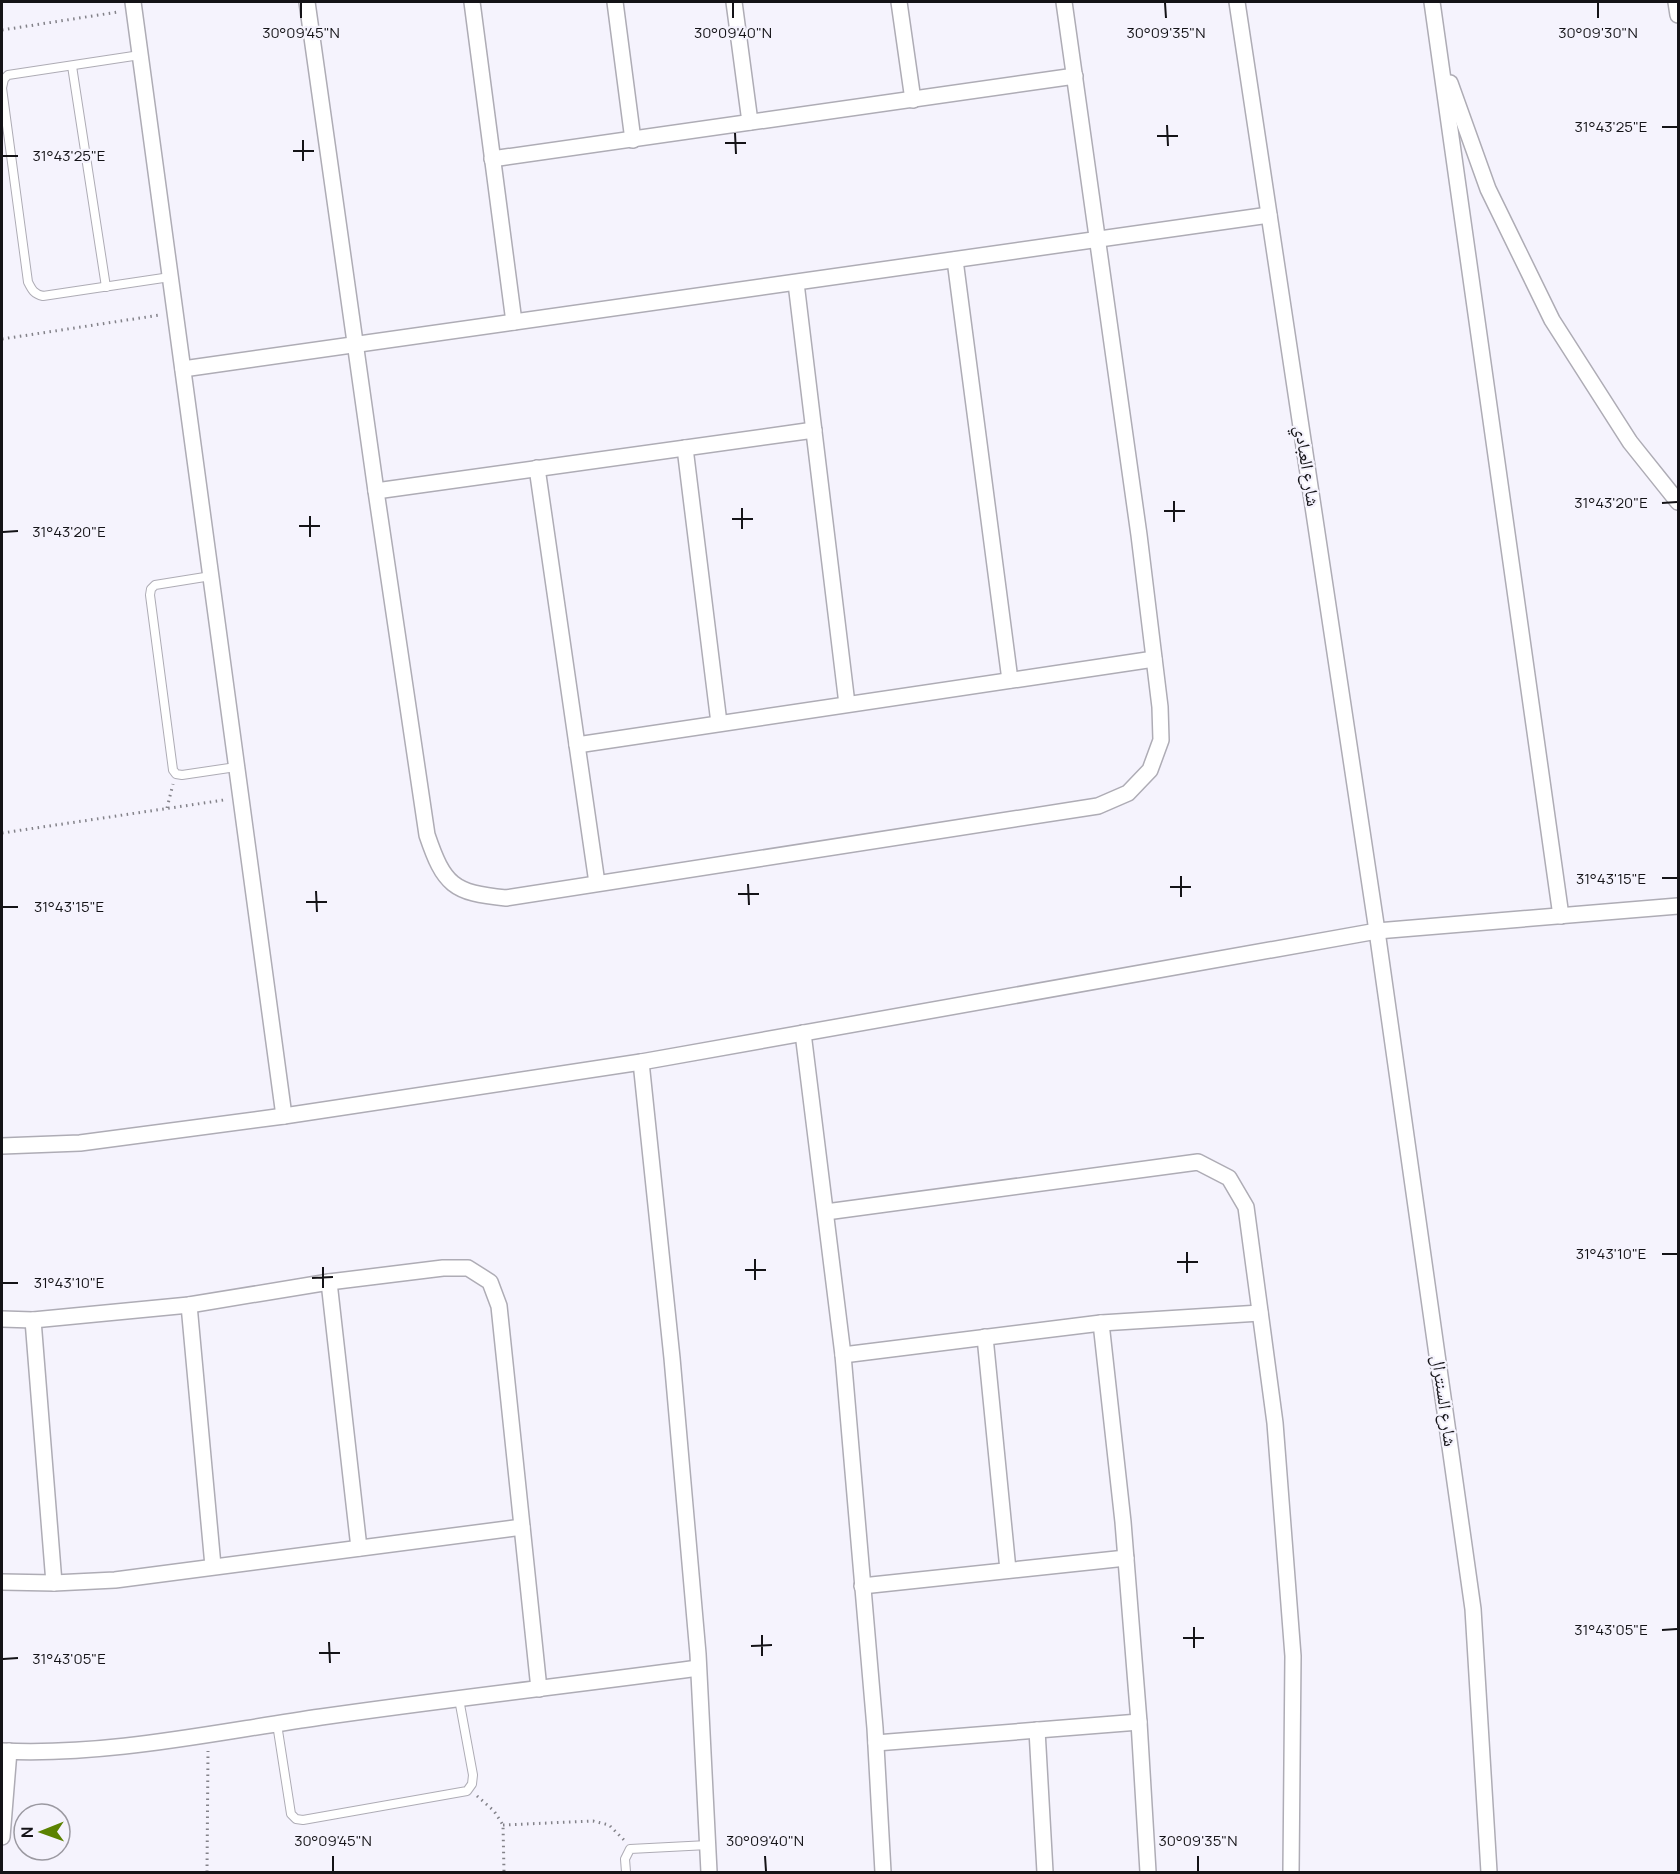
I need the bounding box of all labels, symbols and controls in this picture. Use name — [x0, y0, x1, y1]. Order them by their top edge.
text: 30°09'45"N — [262, 22, 340, 43]
text: 30°09'40"N — [694, 22, 772, 43]
text: 30°09'35"N — [1127, 22, 1205, 43]
text: 30°09'30"N — [1558, 22, 1638, 43]
text: 31°43'25"E — [1575, 116, 1647, 137]
text: 31°43'25"E — [33, 145, 105, 166]
street label: شارع العبادي — [1286, 424, 1326, 509]
text: 31°43'20"E — [1574, 492, 1648, 513]
text: 31°43'20"E — [32, 521, 106, 542]
text: 31°43'15"E — [1576, 868, 1646, 889]
text: 31°43'15"E — [34, 896, 104, 917]
text: 31°43'10"E — [1576, 1243, 1646, 1264]
text: 31°43'10"E — [34, 1272, 104, 1293]
street label: شارع السنترال — [1427, 1354, 1463, 1448]
text: 31°43'05"E — [1574, 1619, 1648, 1640]
text: 31°43'05"E — [32, 1648, 106, 1669]
north arrow — [12, 1802, 72, 1862]
text: N — [16, 1826, 38, 1838]
text: 30°09'45"N — [294, 1830, 372, 1851]
text: 30°09'40"N — [726, 1830, 804, 1851]
text: 30°09'35"N — [1159, 1830, 1237, 1851]

